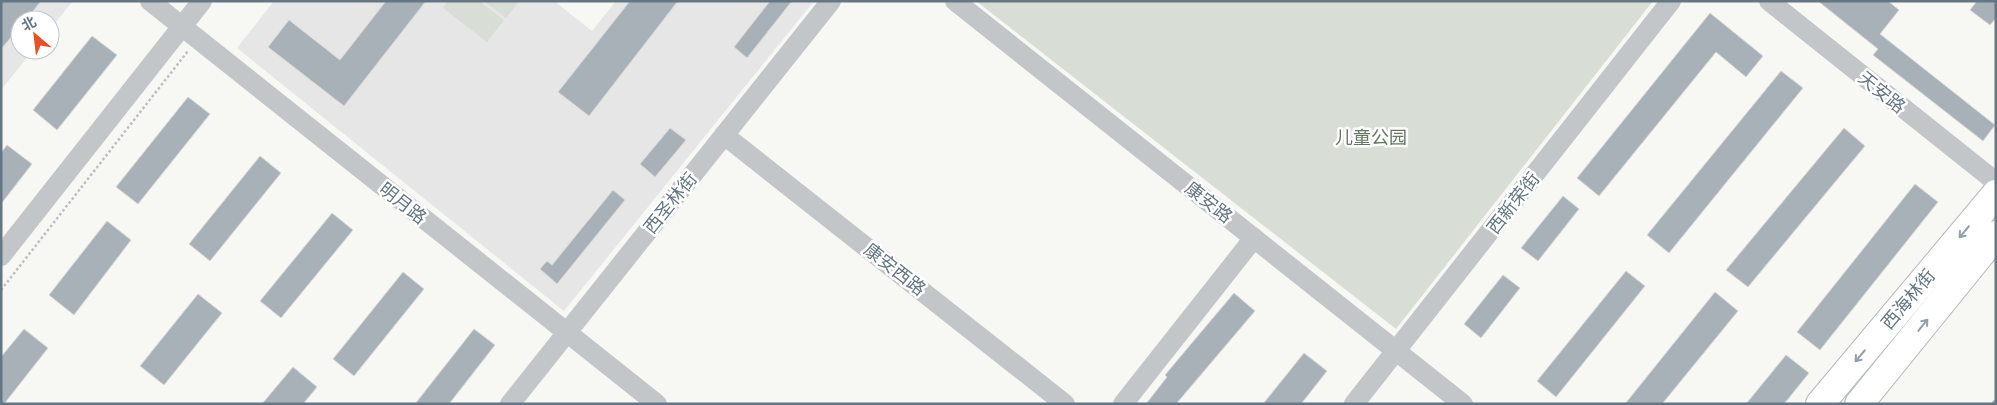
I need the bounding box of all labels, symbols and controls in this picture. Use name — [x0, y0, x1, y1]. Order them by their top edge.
north arrow — [10, 10, 60, 60]
text: 北 — [18, 12, 39, 35]
street label: 天安路 — [1854, 66, 1910, 118]
park label: 儿童公园 — [1335, 126, 1407, 149]
street label: 西圣林街 — [638, 168, 702, 238]
street label: 西新荣街 — [1482, 168, 1544, 238]
street label: 康安路 — [1181, 176, 1237, 228]
street label: 明月路 — [375, 177, 431, 229]
one-way arrow — [1959, 225, 1970, 238]
street label: 康安西路 — [860, 238, 930, 300]
street label: 西海林街 — [1876, 264, 1940, 334]
one-way arrow — [1918, 319, 1929, 332]
one-way arrow — [1854, 350, 1866, 363]

